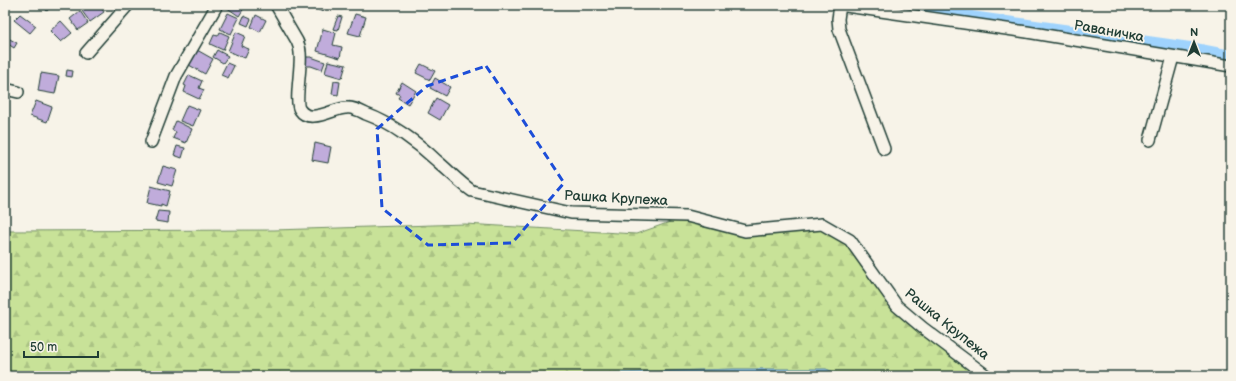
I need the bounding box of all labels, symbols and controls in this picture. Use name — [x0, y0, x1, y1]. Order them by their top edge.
street label: Раваничка — [1072, 16, 1146, 46]
north arrow — [1174, 22, 1214, 62]
text: N — [1190, 26, 1198, 39]
street label: Рашка Крупежа — [564, 187, 669, 209]
street label: Рашка Крупежа — [901, 285, 993, 364]
scale bar — [24, 333, 98, 359]
text: 50 m — [30, 340, 57, 355]

